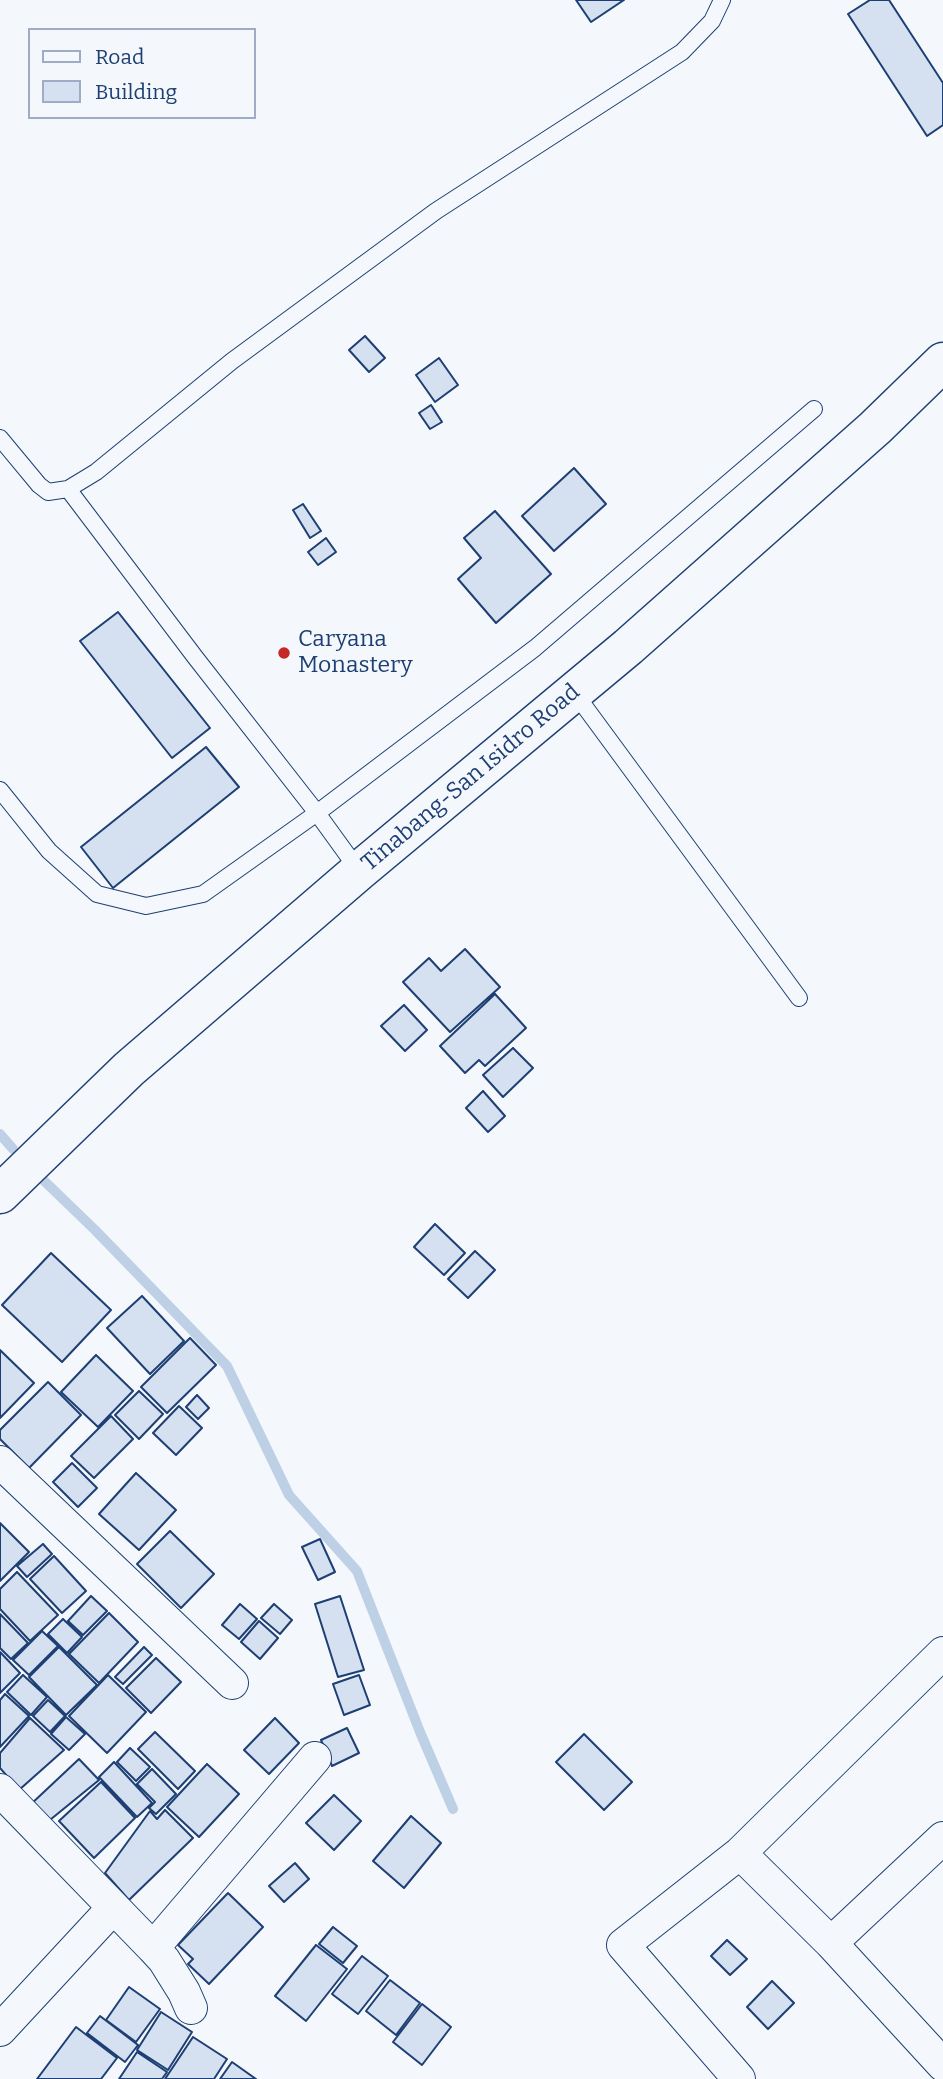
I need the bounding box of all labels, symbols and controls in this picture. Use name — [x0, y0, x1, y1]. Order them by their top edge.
legend — [28, 28, 256, 119]
text: Road — [95, 44, 144, 70]
text: Building — [95, 79, 177, 105]
place label: Caryana Monastery — [298, 626, 413, 680]
marker: Caryana Monastery — [276, 645, 292, 661]
street label: Tinabang-San Isidro Road — [356, 679, 586, 877]

